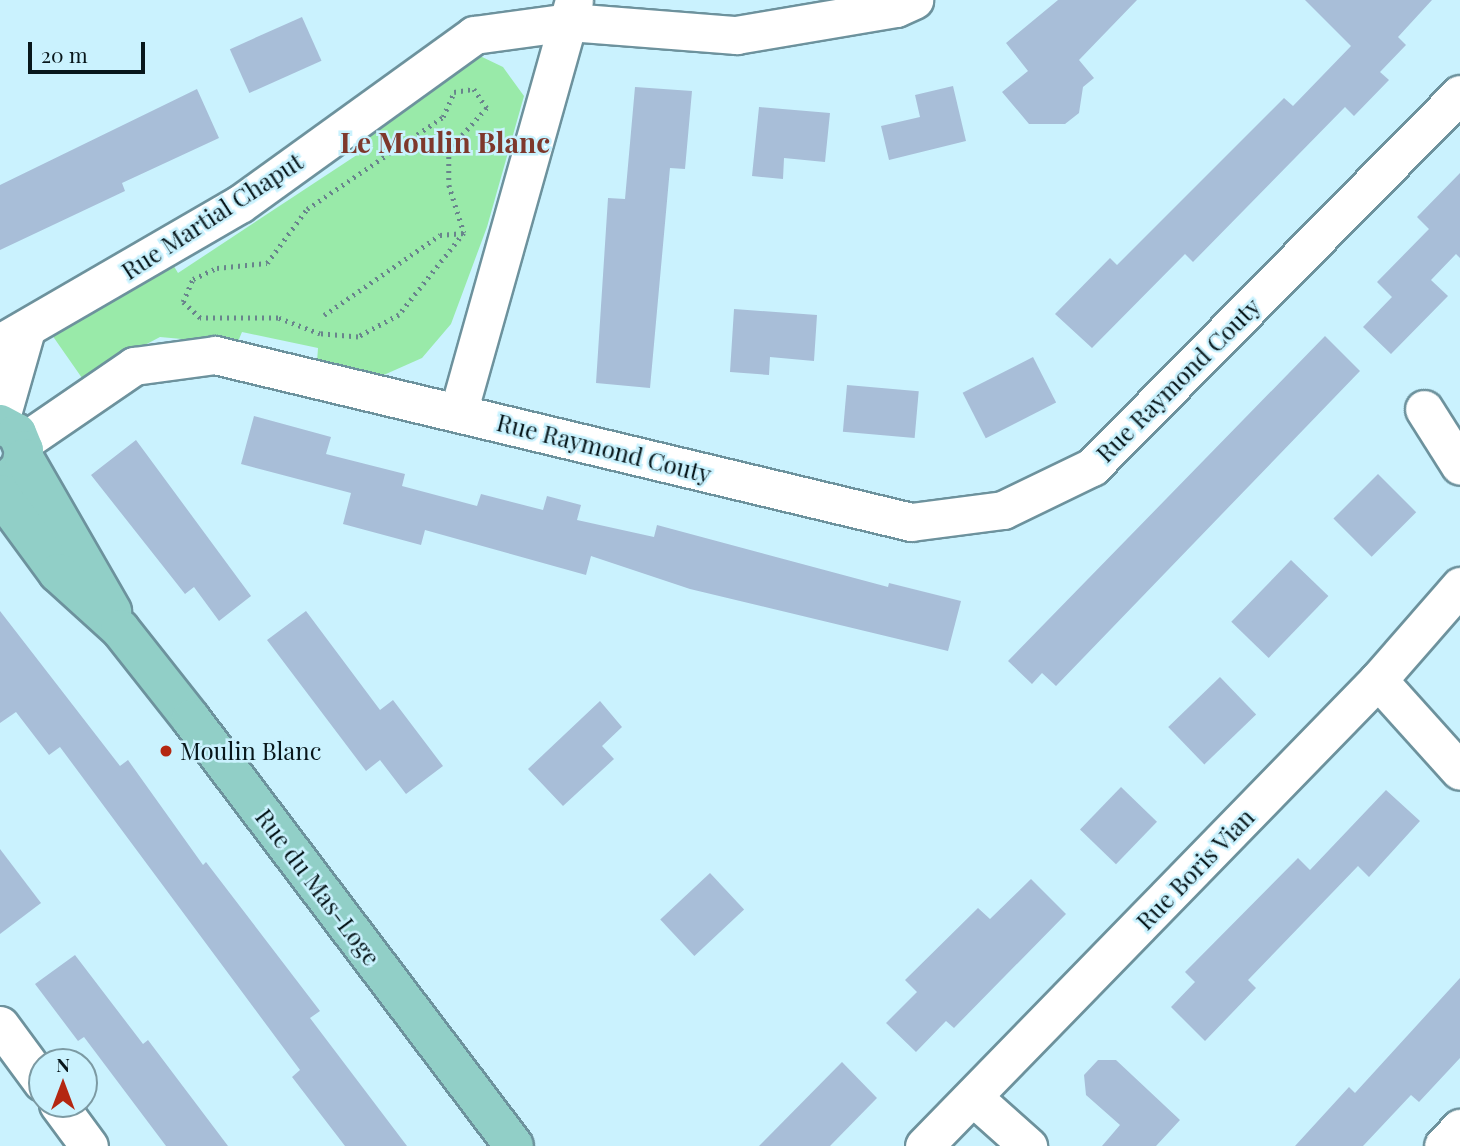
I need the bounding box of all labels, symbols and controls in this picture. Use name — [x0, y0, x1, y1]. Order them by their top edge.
scale bar — [32, 28, 149, 72]
text: 20 m — [41, 40, 88, 68]
district label: Le Moulin Blanc — [340, 125, 550, 159]
street label: Rue Martial Chaput — [116, 147, 308, 285]
street label: Rue Raymond Couty — [1090, 292, 1266, 468]
street label: Rue Raymond Couty — [494, 407, 714, 489]
place label: Moulin Blanc — [180, 737, 321, 765]
marker: Moulin Blanc — [158, 743, 174, 759]
street label: Rue Boris Vian — [1130, 802, 1260, 936]
street label: Rue du Mas-Loge — [250, 803, 386, 971]
north arrow — [28, 1048, 98, 1118]
text: N — [56, 1051, 70, 1077]

